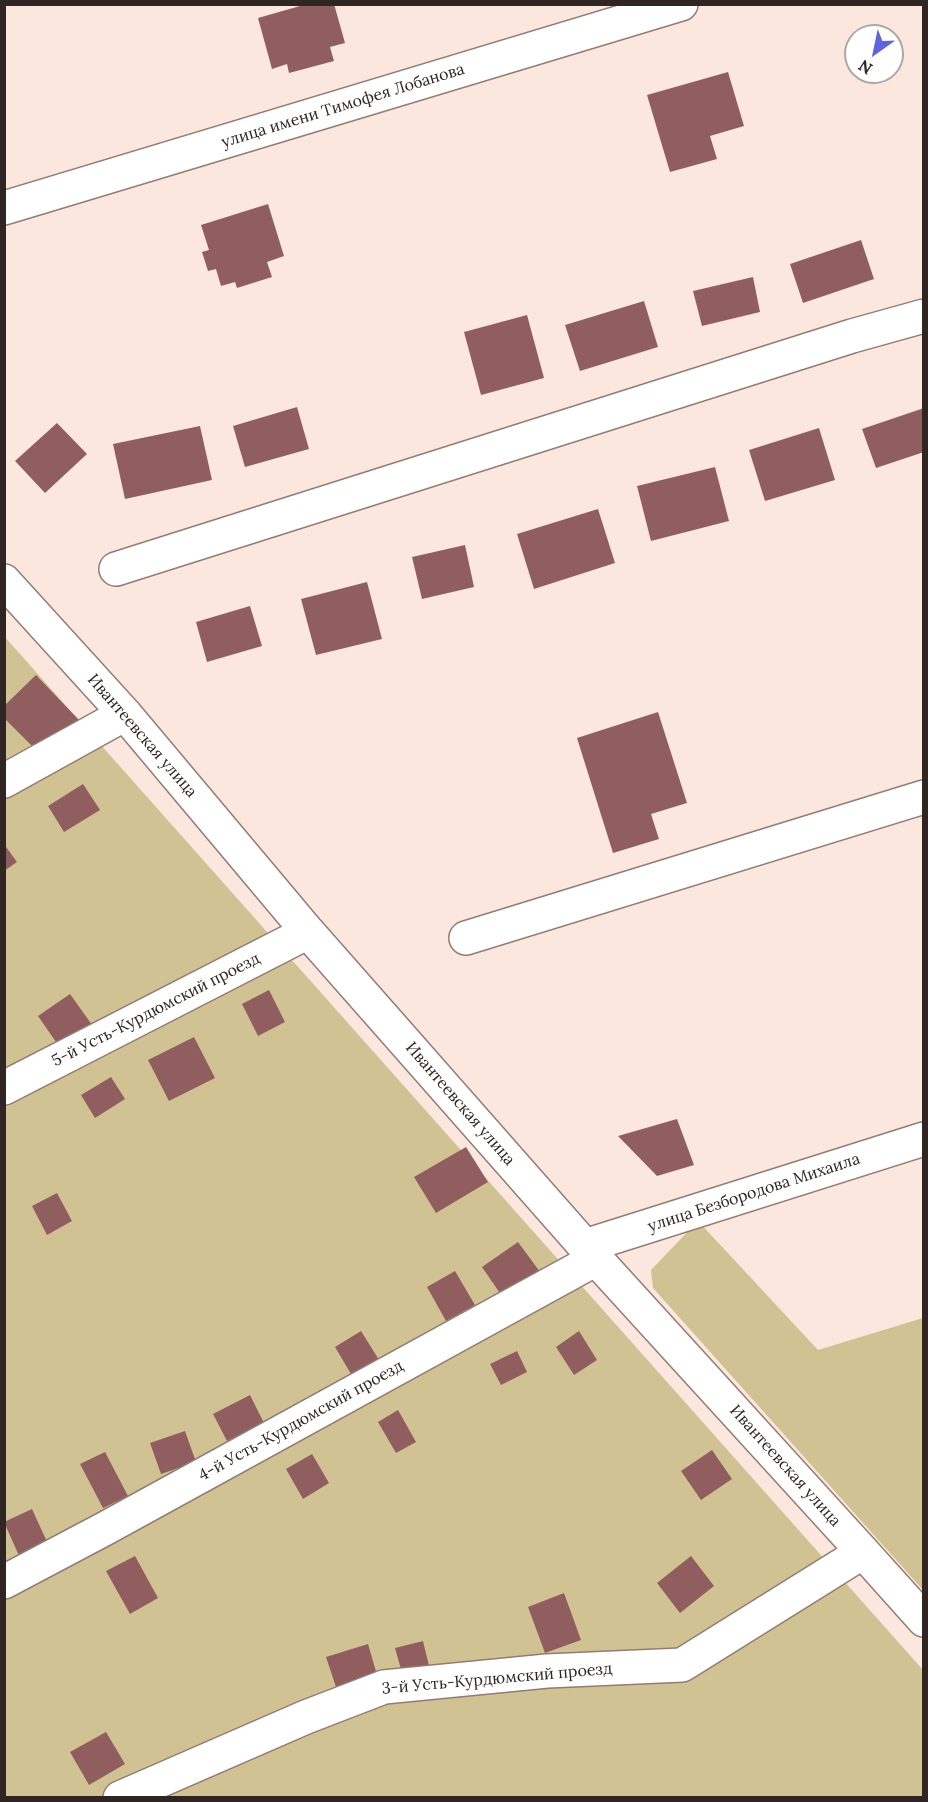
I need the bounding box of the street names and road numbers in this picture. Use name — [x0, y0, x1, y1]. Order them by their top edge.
street label: улица имени Тимофея Лобанова — [219, 60, 467, 152]
street label: Ивантеевская улица — [83, 671, 201, 801]
street label: 5-й Усть-Курдюмский проезд — [49, 949, 263, 1071]
street label: Ивантеевская улица — [401, 1039, 519, 1169]
street label: улица Безбородова Михаила — [645, 1150, 863, 1236]
street label: 4-й Усть-Курдюмский проезд — [195, 1357, 407, 1485]
street label: Ивантеевская улица — [725, 1401, 845, 1531]
street label: 3-й Усть-Курдюмский проезд — [381, 1659, 613, 1699]

